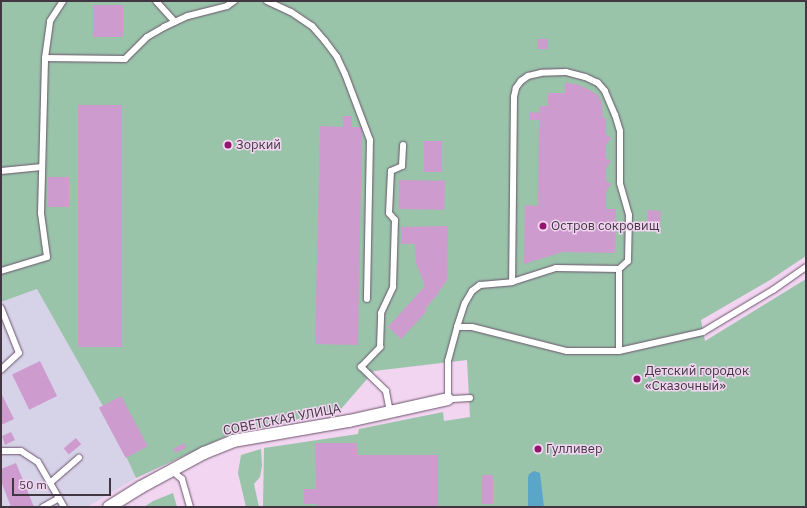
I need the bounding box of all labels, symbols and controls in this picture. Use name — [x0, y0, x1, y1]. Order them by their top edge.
place label: Зоркий — [236, 137, 281, 153]
marker: Зоркий — [223, 140, 233, 150]
place label: Остров сокровищ — [551, 218, 659, 234]
marker: Остров сокровищ — [538, 221, 548, 231]
place label: Детский городок «Сказочный» — [645, 364, 749, 395]
marker: Детский городок «Сказочный» — [632, 374, 642, 384]
street label: СОВЕТСКАЯ УЛИЦА — [222, 401, 342, 439]
place label: Гулливер — [546, 441, 603, 457]
marker: Гулливер — [533, 444, 543, 454]
scale bar — [14, 470, 113, 496]
text: 50 m — [19, 477, 47, 492]

